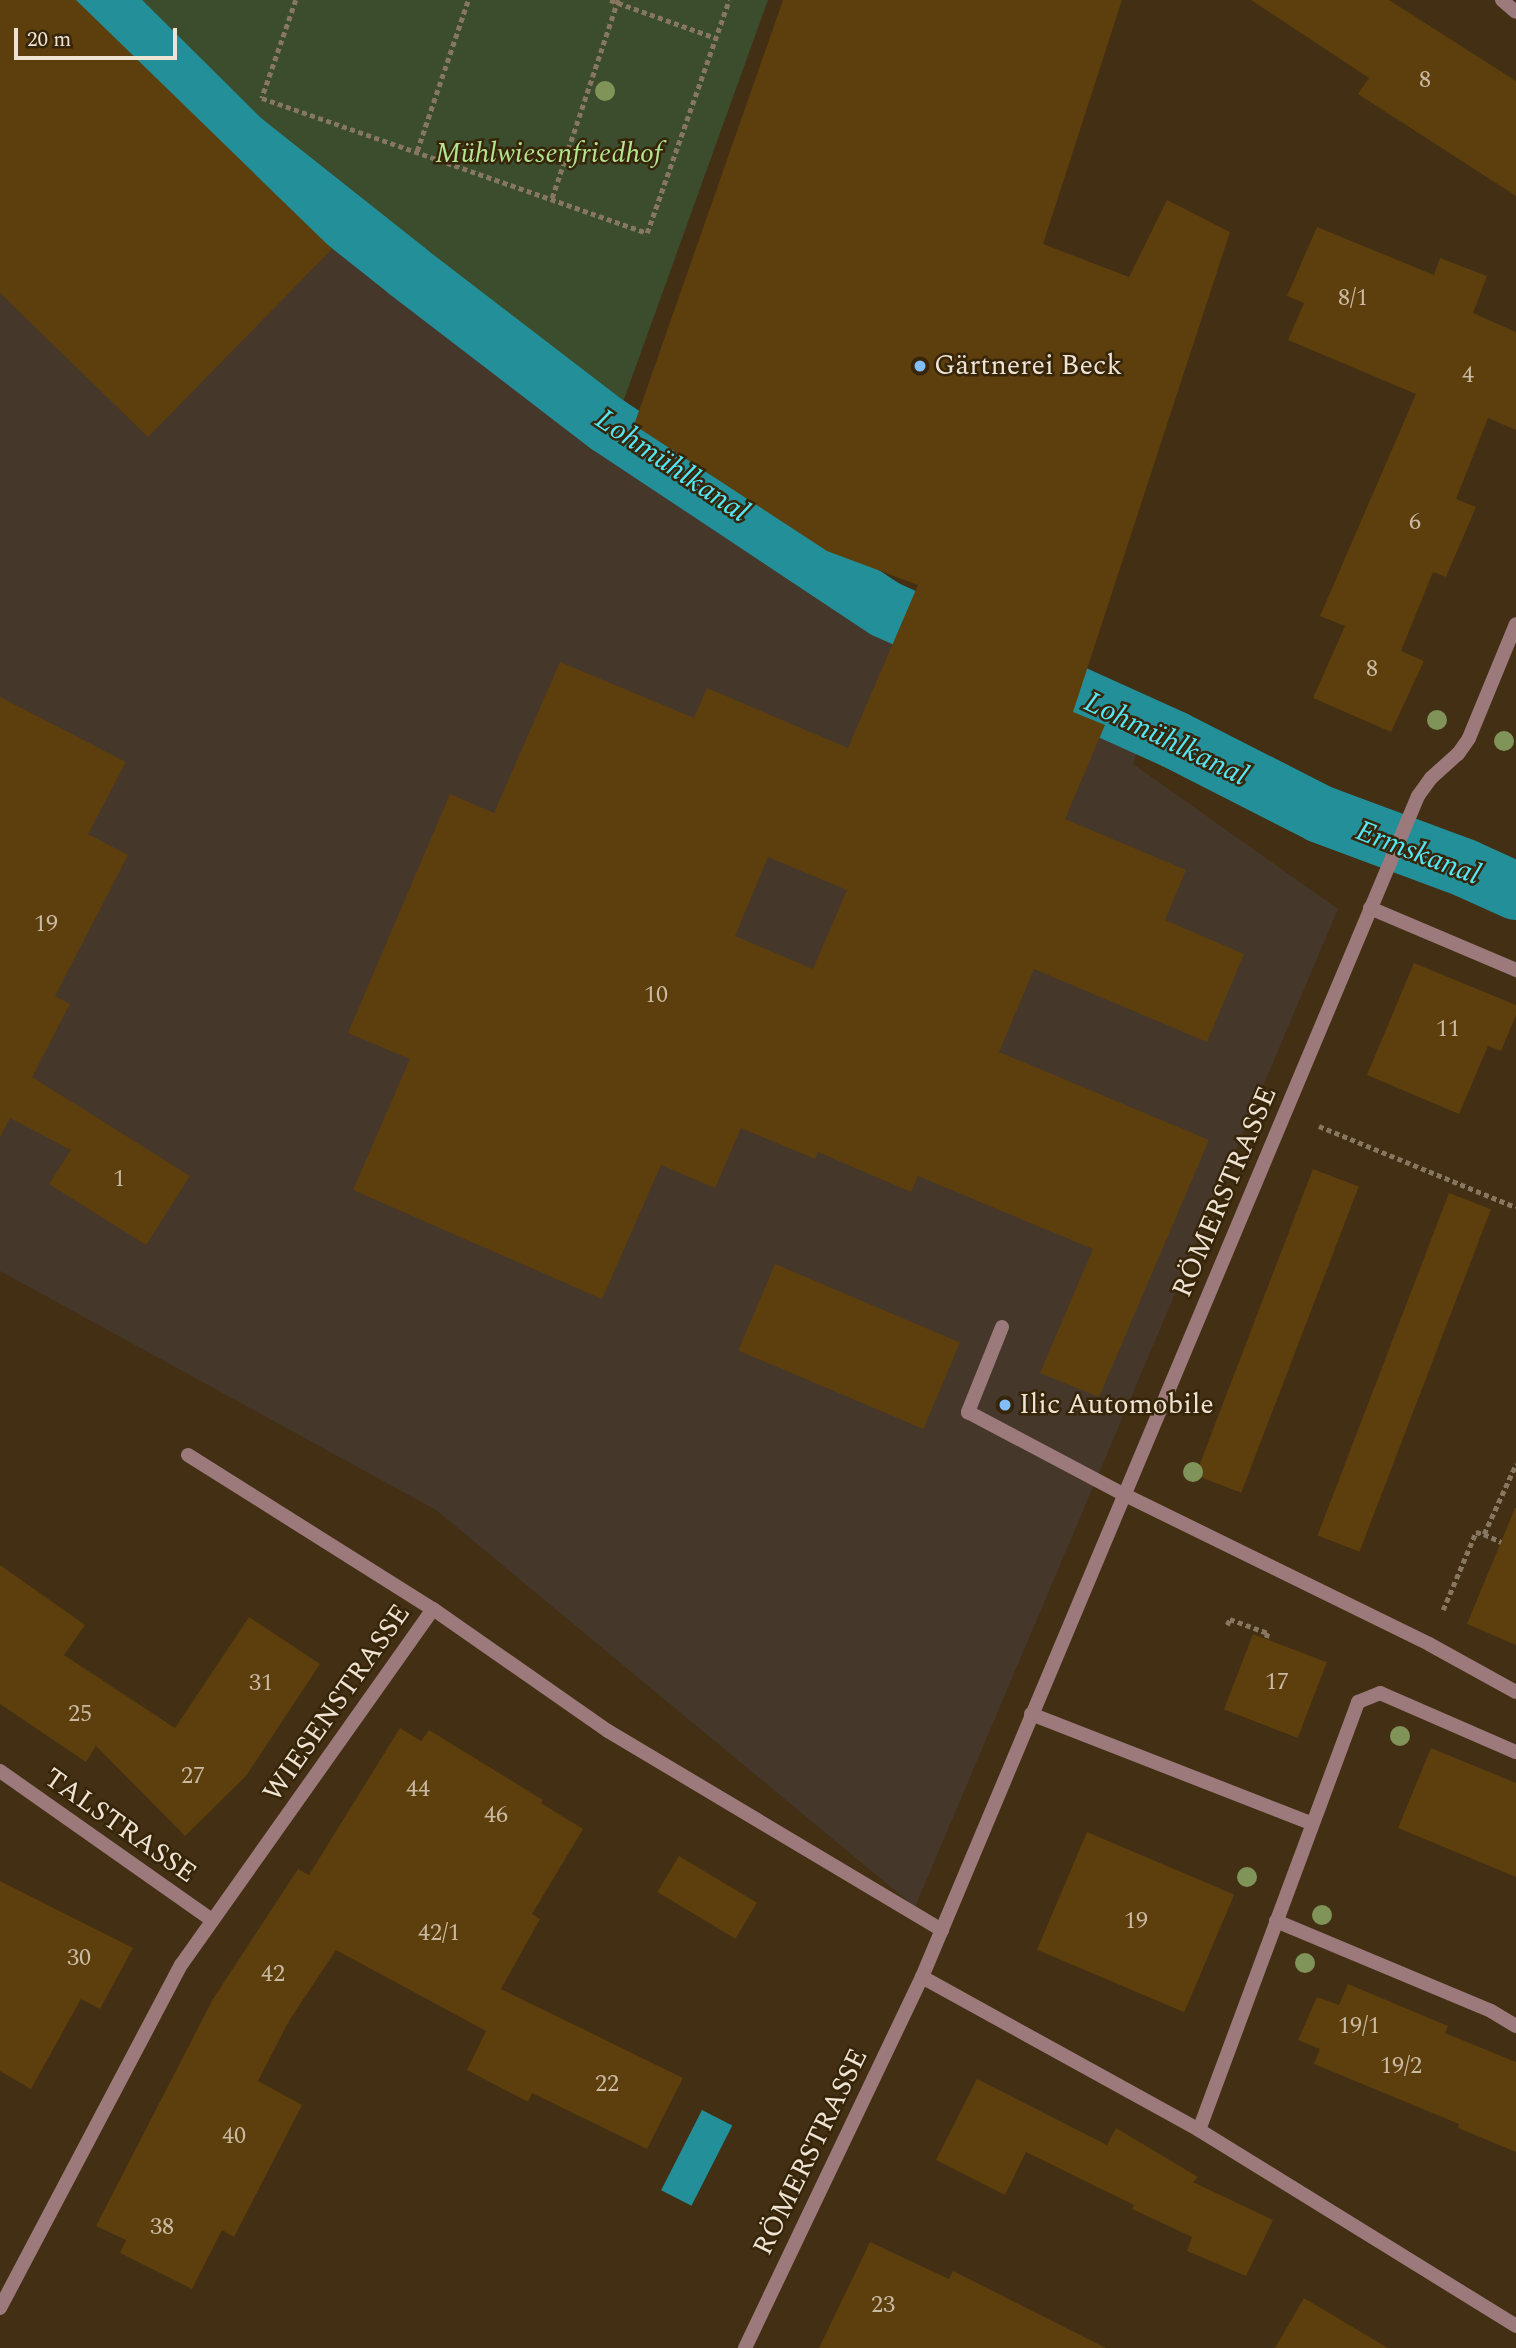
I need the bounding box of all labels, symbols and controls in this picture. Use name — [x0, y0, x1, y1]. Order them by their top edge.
scale bar — [18, 14, 180, 58]
text: 20 m — [27, 24, 71, 56]
house number: 8 — [1419, 67, 1431, 95]
park label: Mühlwiesenfriedhof — [435, 137, 663, 171]
house number: 8/1 — [1338, 285, 1368, 313]
place label: Gärtnerei Beck — [934, 349, 1122, 383]
marker: Gärtnerei Beck — [912, 358, 928, 374]
house number: 4 — [1462, 362, 1474, 390]
water label: Lohmühlkanal — [588, 401, 756, 531]
house number: 6 — [1409, 509, 1421, 537]
house number: 8 — [1366, 656, 1378, 684]
water label: Lohmühlkanal — [1078, 684, 1254, 794]
water label: Ermskanal — [1351, 813, 1485, 893]
house number: 19 — [34, 911, 58, 939]
house number: 10 — [644, 982, 668, 1010]
house number: 11 — [1436, 1016, 1460, 1044]
street label: RÖMERSTRASSE — [1165, 1082, 1285, 1302]
house number: 1 — [113, 1166, 125, 1194]
place label: Ilic Automobile — [1019, 1388, 1214, 1422]
marker: Ilic Automobile — [997, 1397, 1013, 1413]
street label: WIESENSTRASSE — [256, 1598, 418, 1808]
house number: 17 — [1265, 1669, 1289, 1697]
house number: 31 — [249, 1670, 273, 1698]
house number: 25 — [68, 1701, 92, 1729]
street label: TALSTRASSE — [37, 1761, 203, 1891]
house number: 27 — [181, 1763, 205, 1791]
house number: 44 — [406, 1776, 430, 1804]
house number: 46 — [484, 1802, 508, 1830]
house number: 19 — [1124, 1908, 1148, 1936]
house number: 42/1 — [418, 1920, 460, 1948]
house number: 30 — [67, 1945, 91, 1973]
house number: 42 — [261, 1961, 285, 1989]
house number: 19/1 — [1338, 2013, 1380, 2041]
street label: RÖMERSTRASSE — [746, 2043, 876, 2261]
house number: 19/2 — [1380, 2053, 1422, 2081]
house number: 22 — [595, 2071, 619, 2099]
house number: 40 — [222, 2123, 246, 2151]
house number: 38 — [150, 2214, 174, 2242]
house number: 23 — [871, 2292, 895, 2320]

